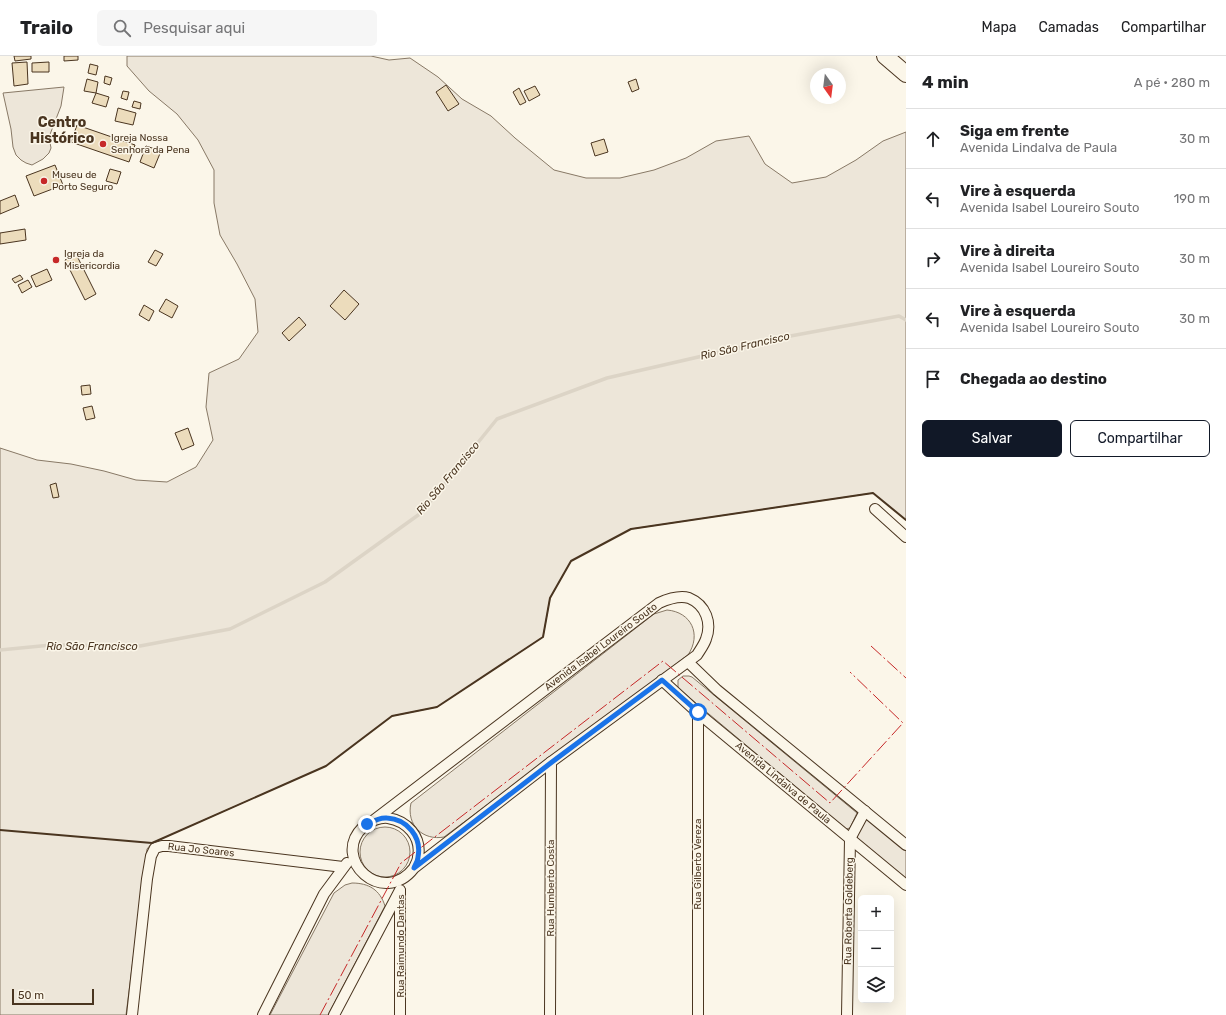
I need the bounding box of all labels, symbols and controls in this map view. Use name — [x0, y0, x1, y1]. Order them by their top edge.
search box — [97, 10, 377, 46]
text: Trailo — [20, 16, 73, 39]
icon: search — [111, 17, 133, 39]
text: Pesquisar aqui — [143, 19, 245, 37]
text: Mapa — [982, 19, 1017, 36]
text: Camadas — [1039, 19, 1099, 36]
text: Compartilhar — [1121, 19, 1206, 36]
north arrow — [810, 68, 846, 104]
text: 4 min — [922, 72, 969, 92]
text: A pé · 280 m — [1134, 75, 1210, 90]
district label: Centro Histórico — [30, 114, 94, 147]
text: Siga em frente — [960, 122, 1069, 140]
icon: ahead — [922, 128, 944, 150]
text: 30 m — [1179, 131, 1210, 146]
place label: Igreja Nossa Senhora da Pena — [111, 132, 190, 156]
marker: Igreja Nossa Senhora da Pena — [98, 139, 108, 149]
text: Avenida Lindalva de Paula — [960, 140, 1117, 155]
place label: Museu de Porto Seguro — [52, 169, 114, 193]
marker: Museu de Porto Seguro — [39, 176, 49, 186]
text: Vire à esquerda — [960, 182, 1076, 200]
icon: left — [922, 188, 944, 210]
text: 190 m — [1174, 191, 1210, 206]
text: Avenida Isabel Loureiro Souto — [960, 200, 1139, 215]
text: Vire à direita — [960, 242, 1055, 260]
place label: Igreja da Misericordia — [64, 248, 120, 272]
icon: right — [922, 248, 944, 270]
text: 30 m — [1179, 251, 1210, 266]
marker: Igreja da Misericordia — [51, 255, 61, 265]
text: Avenida Isabel Loureiro Souto — [960, 260, 1139, 275]
text: Vire à esquerda — [960, 302, 1076, 320]
icon: left — [922, 308, 944, 330]
text: 30 m — [1179, 311, 1210, 326]
text: Avenida Isabel Loureiro Souto — [960, 320, 1139, 335]
water label: Rio São Francisco — [699, 329, 791, 363]
icon: arrive — [922, 368, 944, 390]
text: Chegada ao destino — [960, 370, 1107, 388]
button: Salvar — [922, 420, 1062, 457]
button: Compartilhar — [1070, 420, 1210, 457]
water label: Rio São Francisco — [414, 439, 482, 517]
street label: Avenida Isabel Loureiro Souto — [542, 601, 660, 693]
water label: Rio São Francisco — [46, 640, 138, 653]
route start — [689, 703, 707, 721]
street label: Avenida Lindalva de Paula — [733, 740, 833, 826]
route end — [358, 815, 376, 833]
street label: Rua Gilberto Vereza — [692, 819, 704, 909]
street label: Rua Humberto Costa — [545, 840, 557, 936]
street label: Rua Jo Soares — [167, 841, 235, 859]
street label: Rua Roberta Goldeberg — [842, 857, 856, 965]
street label: Rua Raimundo Dantas — [395, 894, 407, 998]
map controls — [858, 895, 894, 1003]
button: + — [858, 895, 894, 931]
button: − — [858, 931, 894, 967]
button: layers — [858, 967, 894, 1003]
scale bar — [12, 987, 94, 1006]
text: 50 m — [18, 989, 44, 1002]

